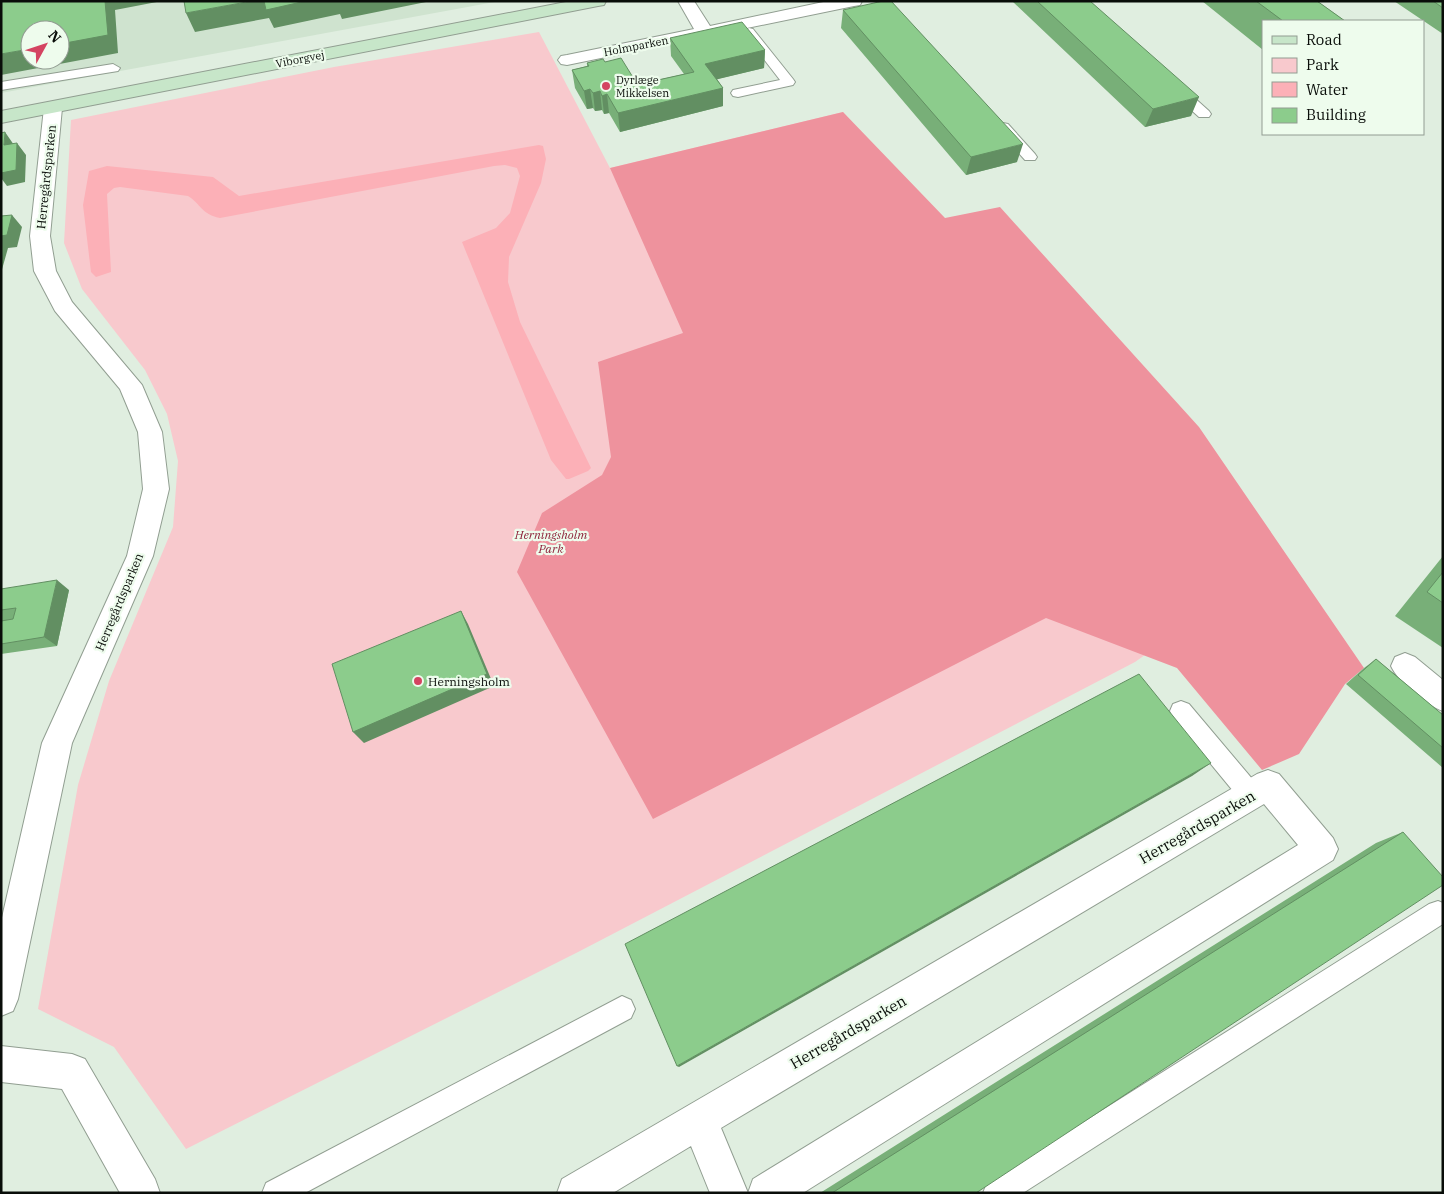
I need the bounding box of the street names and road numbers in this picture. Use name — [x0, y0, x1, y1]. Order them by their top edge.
street label: Holmparken — [602, 33, 670, 59]
street label: Viborgvej — [274, 47, 326, 71]
street label: Herregårdsparken — [33, 124, 59, 230]
street label: Herregårdsparken — [92, 551, 146, 653]
street label: Herregårdsparken — [1136, 786, 1259, 868]
street label: Herregårdsparken — [787, 991, 910, 1073]

